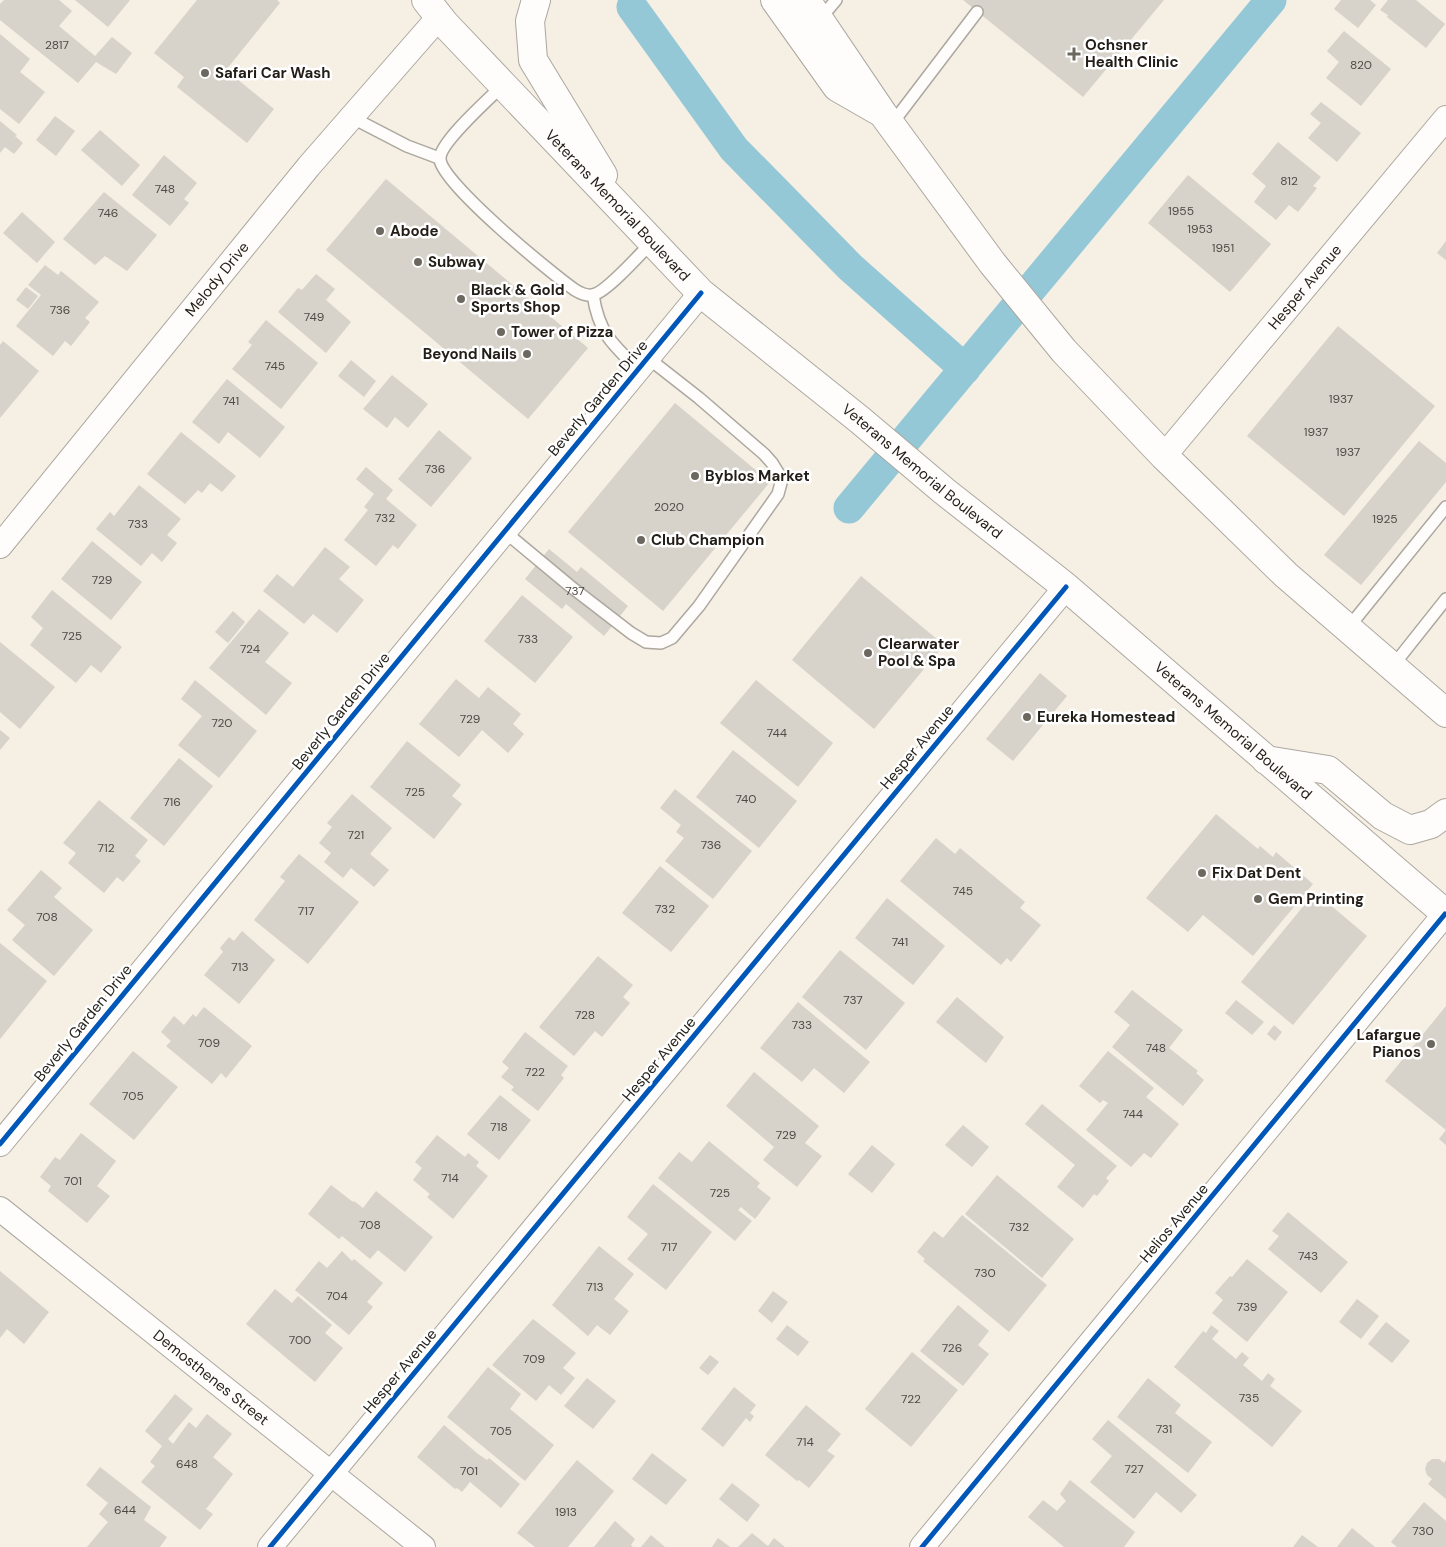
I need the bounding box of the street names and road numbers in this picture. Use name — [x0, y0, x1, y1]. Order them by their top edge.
street label: Veterans Memorial Boulevard — [541, 125, 695, 285]
street label: Melody Drive — [181, 238, 253, 321]
street label: Hesper Avenue — [1264, 240, 1346, 334]
street label: Beverly Garden Drive — [544, 336, 652, 460]
street label: Veterans Memorial Boulevard — [838, 399, 1006, 543]
street label: Beverly Garden Drive — [287, 648, 395, 774]
street label: Veterans Memorial Boulevard — [1150, 657, 1316, 804]
street label: Hesper Avenue — [876, 700, 958, 794]
street label: Beverly Garden Drive — [29, 960, 137, 1086]
street label: Hesper Avenue — [618, 1012, 700, 1106]
street label: Helios Avenue — [1135, 1179, 1213, 1267]
street label: Hesper Avenue — [359, 1324, 441, 1418]
street label: Demosthenes Street — [149, 1325, 273, 1430]

